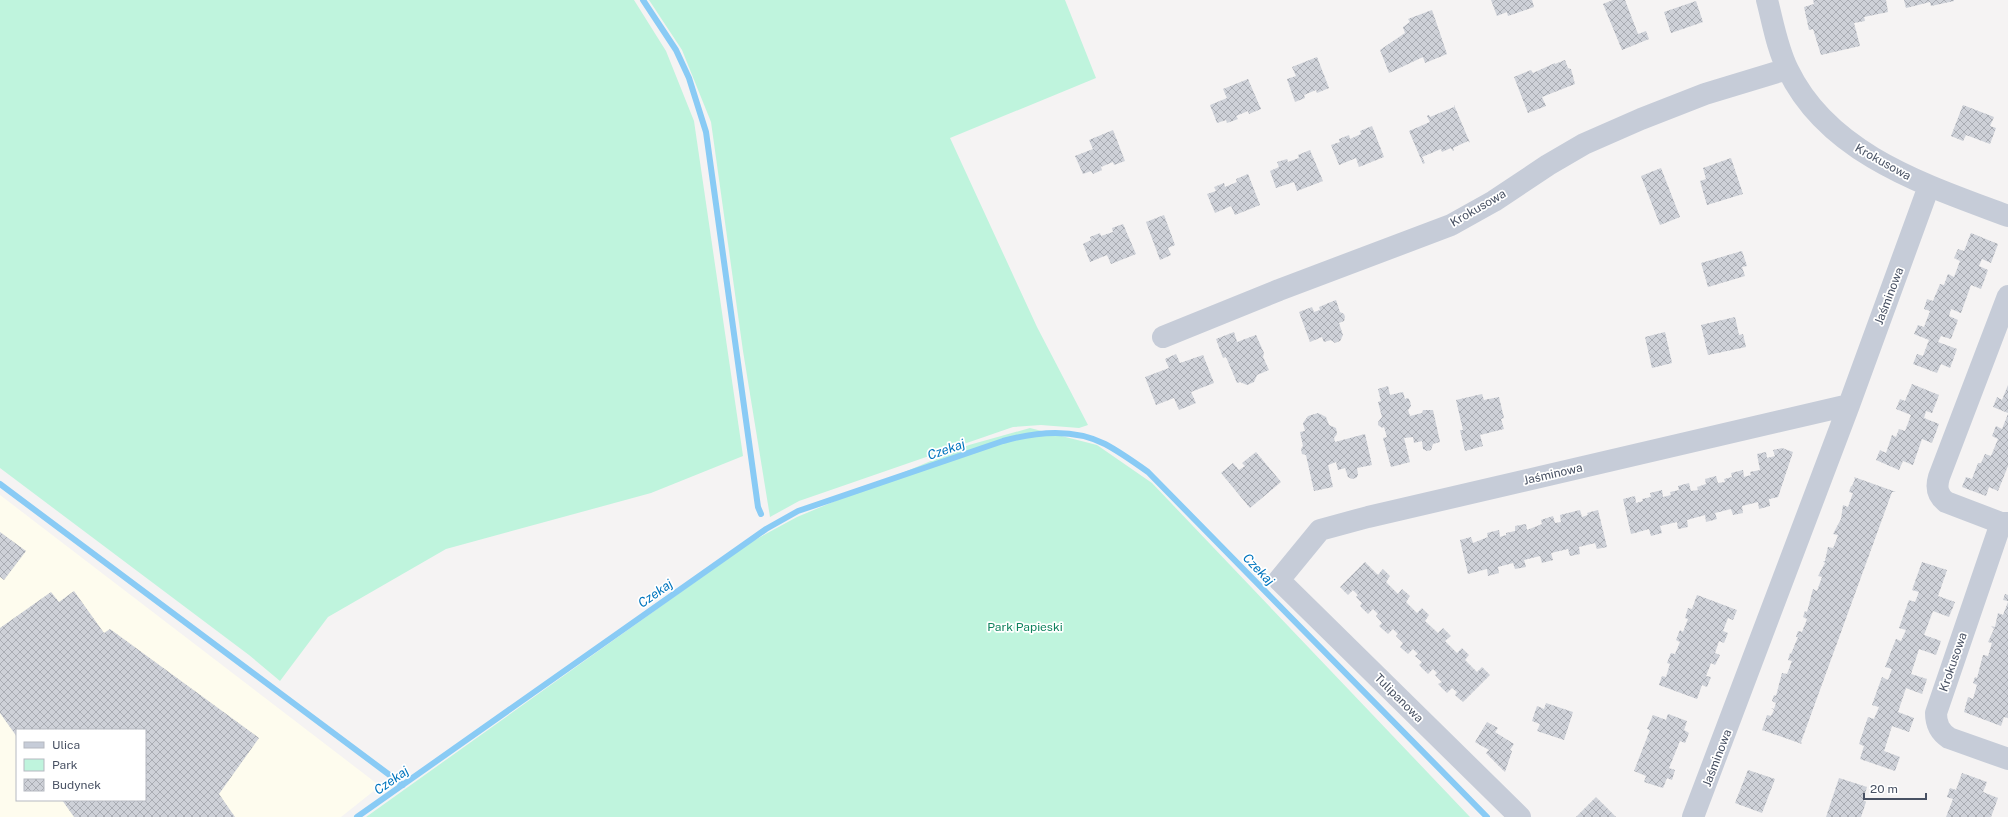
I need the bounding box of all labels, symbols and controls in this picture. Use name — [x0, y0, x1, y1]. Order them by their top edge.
street label: Krokusowa — [1853, 141, 1913, 183]
street label: Krokusowa — [1448, 186, 1508, 230]
street label: Jaśminowa — [1872, 265, 1906, 327]
water label: Czekaj — [925, 436, 968, 463]
street label: Jaśminowa — [1522, 460, 1584, 488]
water label: Czekaj — [1240, 550, 1278, 589]
water label: Czekaj — [635, 576, 676, 611]
park label: Park Papieski — [987, 620, 1063, 634]
street label: Krokusowa — [1936, 631, 1970, 693]
street label: Tulipanowa — [1372, 671, 1426, 725]
street label: Jaśminowa — [1700, 727, 1734, 789]
legend — [16, 729, 146, 801]
text: Ulica — [52, 738, 80, 752]
text: Park — [52, 758, 78, 772]
water label: Czekaj — [371, 763, 412, 798]
scale bar — [1864, 775, 1926, 801]
text: Budynek — [52, 778, 101, 792]
text: 20 m — [1870, 782, 1898, 796]

